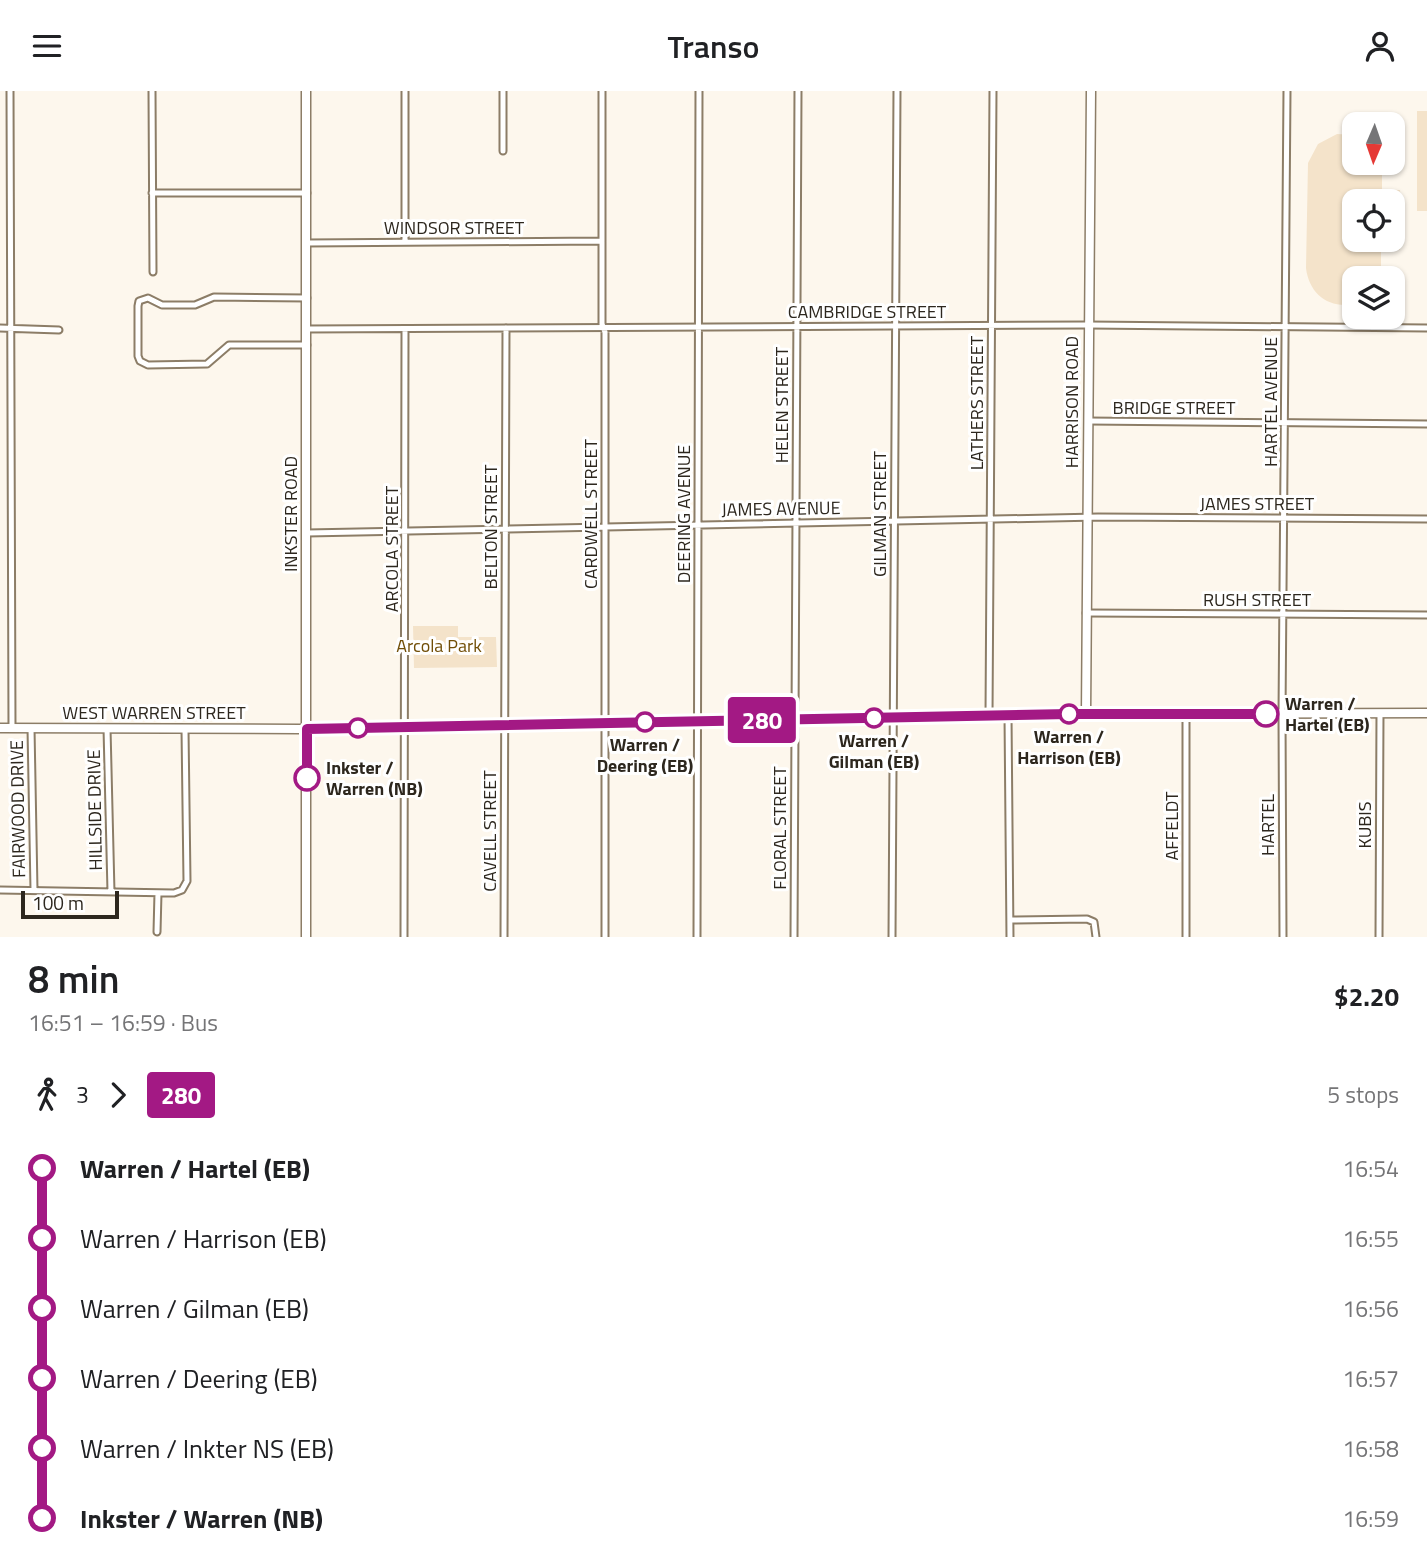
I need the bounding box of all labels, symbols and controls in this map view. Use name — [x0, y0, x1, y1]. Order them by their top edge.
text: Transo — [668, 22, 759, 70]
icon: menu — [28, 27, 66, 65]
icon: person — [1361, 27, 1399, 65]
north arrow — [1342, 112, 1405, 175]
map controls — [1342, 112, 1405, 329]
button: locate — [1342, 189, 1405, 252]
street label: WINDSOR STREET — [384, 214, 525, 241]
button: layers — [1342, 266, 1405, 329]
street label: CAMBRIDGE STREET — [788, 298, 947, 325]
street label: LATHERS STREET — [963, 335, 990, 470]
street label: HARRISON ROAD — [1058, 336, 1085, 468]
street label: HARTEL AVENUE — [1257, 337, 1284, 467]
street label: HELEN STREET — [768, 346, 795, 463]
street label: BRIDGE STREET — [1113, 394, 1236, 421]
street label: CARDWELL STREET — [577, 438, 604, 589]
street label: DEERING AVENUE — [670, 445, 697, 583]
street label: GILMAN STREET — [866, 451, 893, 577]
street label: INKSTER ROAD — [277, 456, 304, 572]
street label: BELTON STREET — [477, 464, 504, 589]
street label: ARCOLA STREET — [378, 485, 405, 612]
street label: JAMES STREET — [1200, 490, 1315, 517]
street label: JAMES AVENUE — [721, 494, 841, 523]
street label: RUSH STREET — [1203, 586, 1312, 613]
park label: Arcola Park — [396, 632, 482, 659]
place label: Warren / Hartel (EB) — [1285, 690, 1370, 738]
line badge: 280 — [722, 697, 802, 743]
street label: WEST WARREN STREET — [62, 699, 246, 726]
marker: Warren / Hartel (EB) — [1253, 701, 1279, 727]
text: 280 — [742, 702, 782, 738]
marker: Warren / Harrison (EB) — [1059, 704, 1079, 724]
marker: Warren / Gilman (EB) — [864, 708, 884, 728]
marker: Warren / Deering (EB) — [635, 712, 655, 732]
unlabelled marker — [348, 718, 368, 738]
place label: Warren / Harrison (EB) — [1017, 723, 1121, 771]
place label: Warren / Gilman (EB) — [829, 727, 919, 775]
place label: Warren / Deering (EB) — [597, 731, 693, 779]
street label: FAIRWOOD DRIVE — [3, 740, 32, 878]
street label: HILLSIDE DRIVE — [80, 749, 109, 871]
place label: Inkster / Warren (NB) — [326, 754, 423, 802]
marker: Inkster / Warren (NB) — [294, 765, 320, 791]
street label: FLORAL STREET — [766, 766, 793, 890]
street label: CAVELL STREET — [476, 770, 503, 892]
street label: AFFELDT — [1158, 791, 1185, 860]
street label: HARTEL — [1254, 794, 1281, 856]
street label: KUBIS — [1351, 801, 1378, 849]
scale bar — [21, 888, 119, 920]
text: 100 m — [32, 888, 84, 917]
text: 8 min — [28, 950, 119, 1008]
text: $2.20 — [1334, 977, 1399, 1016]
text: 16:51 – 16:59 · Bus — [28, 1005, 218, 1040]
icon: walk — [28, 1076, 66, 1114]
icon: forward — [99, 1076, 137, 1114]
text: 3 — [76, 1077, 89, 1112]
text: 280 — [161, 1077, 201, 1113]
text: 5 stops — [1327, 1077, 1399, 1112]
text: Warren / Hartel (EB) — [80, 1149, 310, 1188]
text: 16:54 — [1342, 1151, 1399, 1186]
text: Warren / Harrison (EB) — [80, 1219, 327, 1258]
text: 16:55 — [1342, 1221, 1399, 1256]
text: Warren / Gilman (EB) — [80, 1289, 309, 1328]
text: 16:56 — [1342, 1291, 1399, 1326]
text: Warren / Deering (EB) — [80, 1359, 318, 1398]
text: 16:57 — [1342, 1361, 1399, 1396]
text: Warren / Inkter NS (EB) — [80, 1429, 334, 1468]
text: 16:58 — [1342, 1431, 1399, 1466]
text: Inkster / Warren (NB) — [80, 1499, 323, 1538]
text: 16:59 — [1342, 1501, 1399, 1536]

